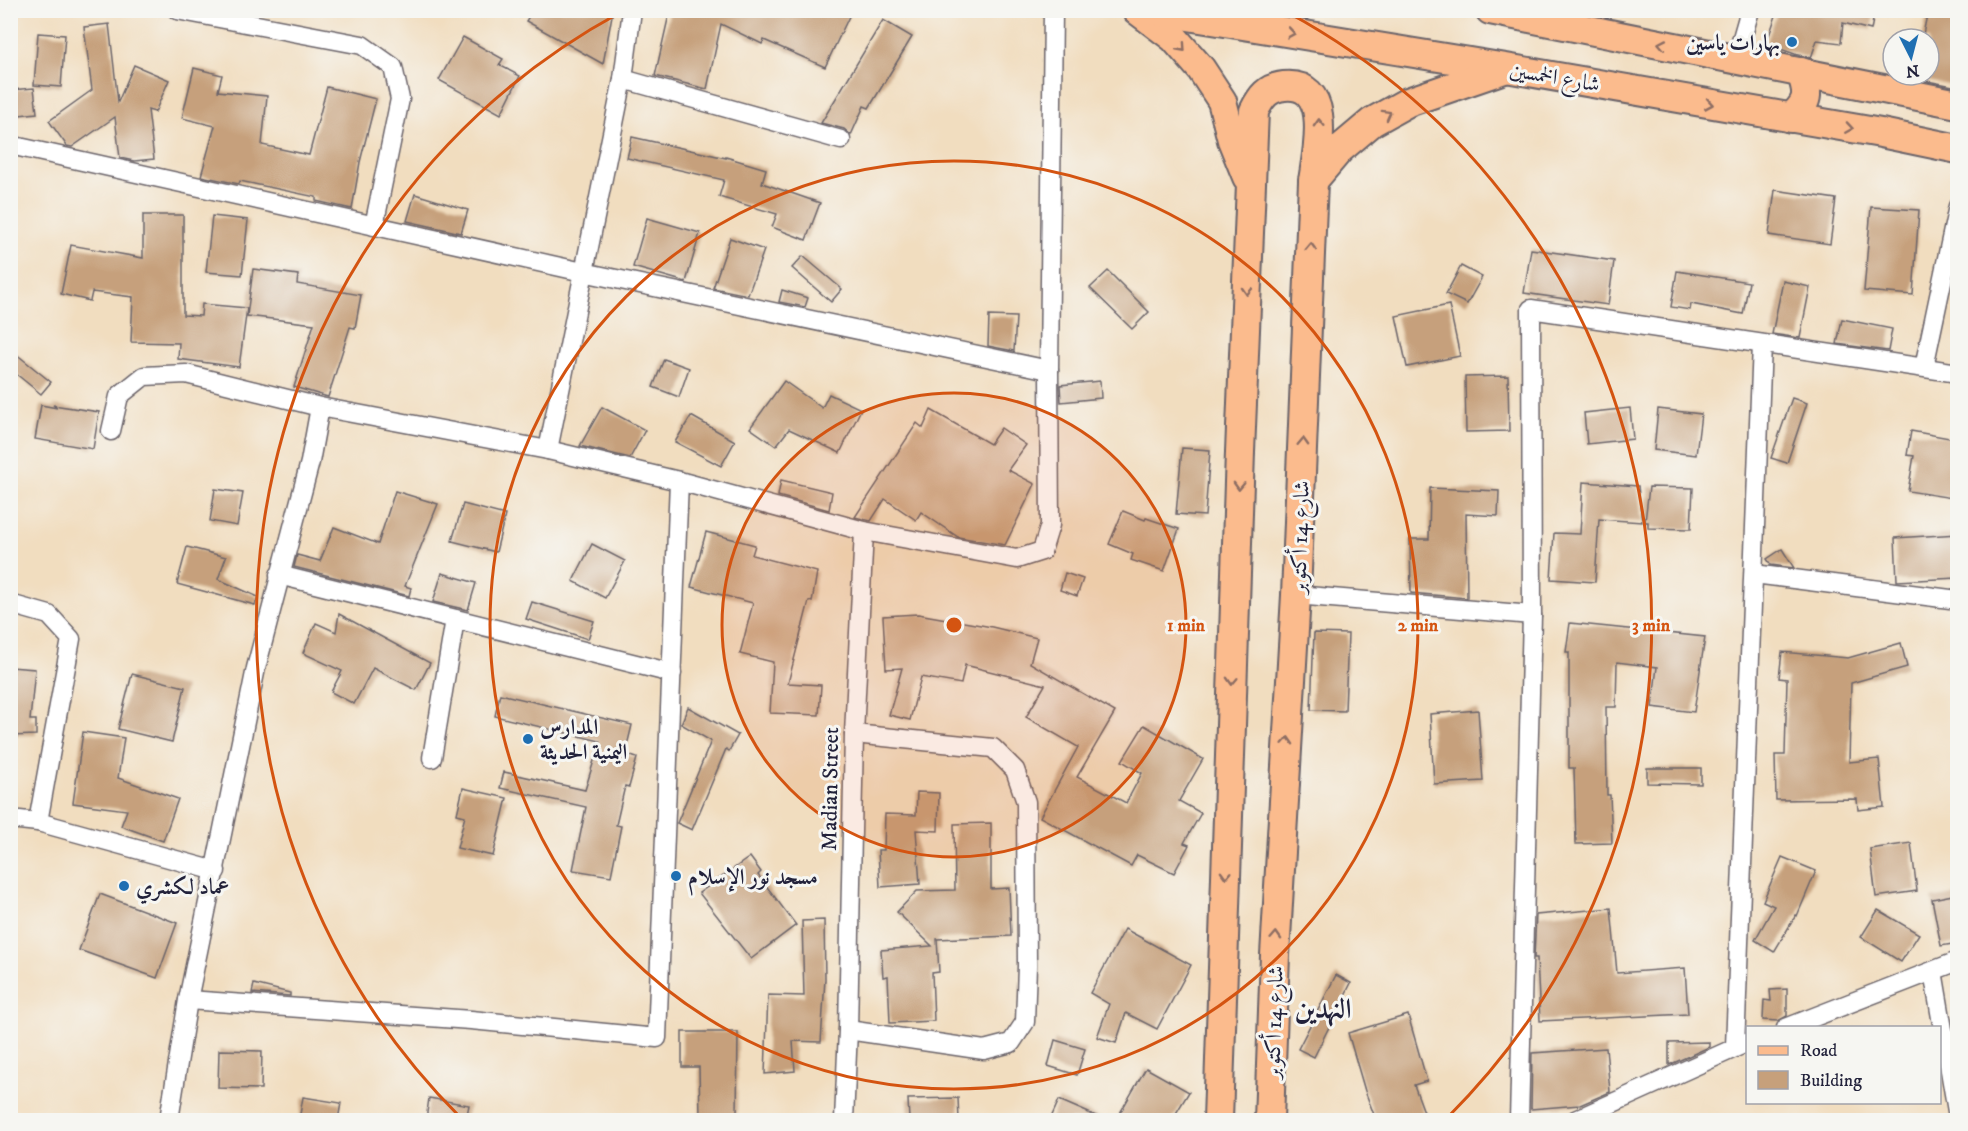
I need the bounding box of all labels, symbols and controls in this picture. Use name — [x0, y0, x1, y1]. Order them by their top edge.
one-way arrow — [1286, 26, 1296, 39]
north arrow — [1881, 27, 1941, 87]
place label: بهارات ياسين — [1686, 30, 1780, 58]
marker: بهارات ياسين — [1785, 35, 1799, 49]
one-way arrow — [1657, 39, 1667, 52]
one-way arrow — [1175, 41, 1186, 51]
street label: شارع الخمسين — [1507, 56, 1602, 103]
text: N — [1905, 60, 1920, 82]
one-way arrow — [1704, 97, 1713, 109]
one-way arrow — [1381, 109, 1391, 121]
one-way arrow — [1313, 118, 1325, 127]
one-way arrow — [1844, 121, 1853, 133]
one-way arrow — [1304, 243, 1317, 252]
one-way arrow — [1241, 286, 1254, 295]
one-way arrow — [1296, 437, 1309, 446]
street label: شارع 14 أكتوبر — [1282, 480, 1320, 596]
one-way arrow — [1232, 481, 1245, 490]
centre of rings — [944, 615, 964, 635]
text: 1 min — [1167, 615, 1206, 637]
text: 2 min — [1398, 615, 1439, 637]
text: 3 min — [1632, 615, 1671, 637]
one-way arrow — [1226, 676, 1239, 685]
place label: المدارس اليمنية الحديثة — [540, 714, 627, 766]
street label: Madian Street — [816, 727, 845, 851]
marker: المدارس اليمنية الحديثة — [521, 732, 535, 746]
one-way arrow — [1281, 737, 1294, 746]
place label: مسجد نور الإسلام — [688, 864, 818, 896]
marker: مسجد نور الإسلام — [669, 869, 683, 883]
one-way arrow — [1220, 871, 1232, 880]
place label: عماد لكشري — [136, 874, 229, 905]
marker: عماد لكشري — [117, 879, 131, 893]
one-way arrow — [1270, 932, 1283, 941]
street label: شارع 14 أكتوبر — [1256, 965, 1294, 1081]
district label: النهدين — [1294, 992, 1352, 1027]
legend — [1746, 1026, 1941, 1104]
text: Road — [1800, 1040, 1837, 1062]
text: Building — [1800, 1070, 1862, 1092]

